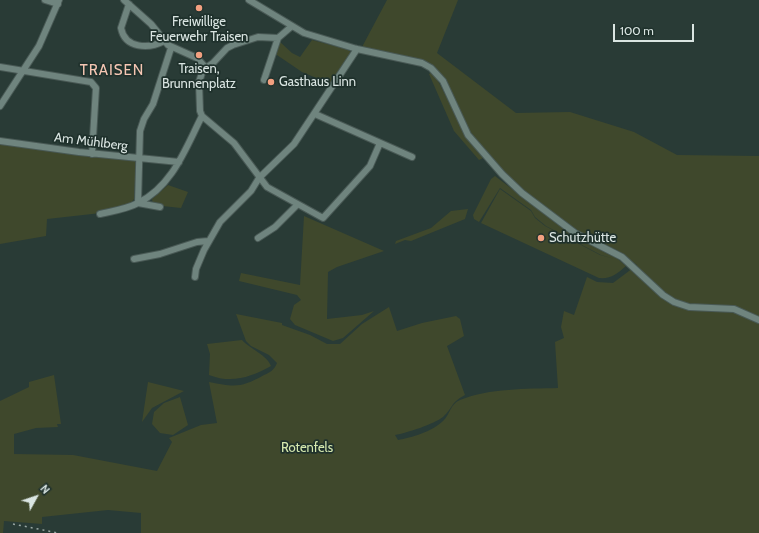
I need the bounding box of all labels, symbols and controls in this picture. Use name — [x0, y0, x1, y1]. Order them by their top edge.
marker: Freiwillige Feuerwehr Traisen — [194, 3, 204, 13]
place label: Freiwillige Feuerwehr Traisen — [150, 14, 248, 45]
scale bar — [615, 16, 696, 42]
text: 100 m — [620, 23, 654, 38]
marker: Traisen, Brunnenplatz — [194, 50, 204, 60]
place label: Traisen, Brunnenplatz — [162, 61, 236, 92]
district label: TRAISEN — [80, 62, 144, 80]
place label: Gasthaus Linn — [279, 74, 356, 90]
marker: Gasthaus Linn — [266, 77, 276, 87]
street label: Am Mühlberg — [53, 130, 129, 154]
place label: Schutzhütte — [549, 230, 616, 246]
marker: Schutzhütte — [536, 233, 546, 243]
park label: Rotenfels — [281, 440, 333, 456]
north arrow — [16, 477, 56, 517]
text: N — [37, 482, 53, 497]

